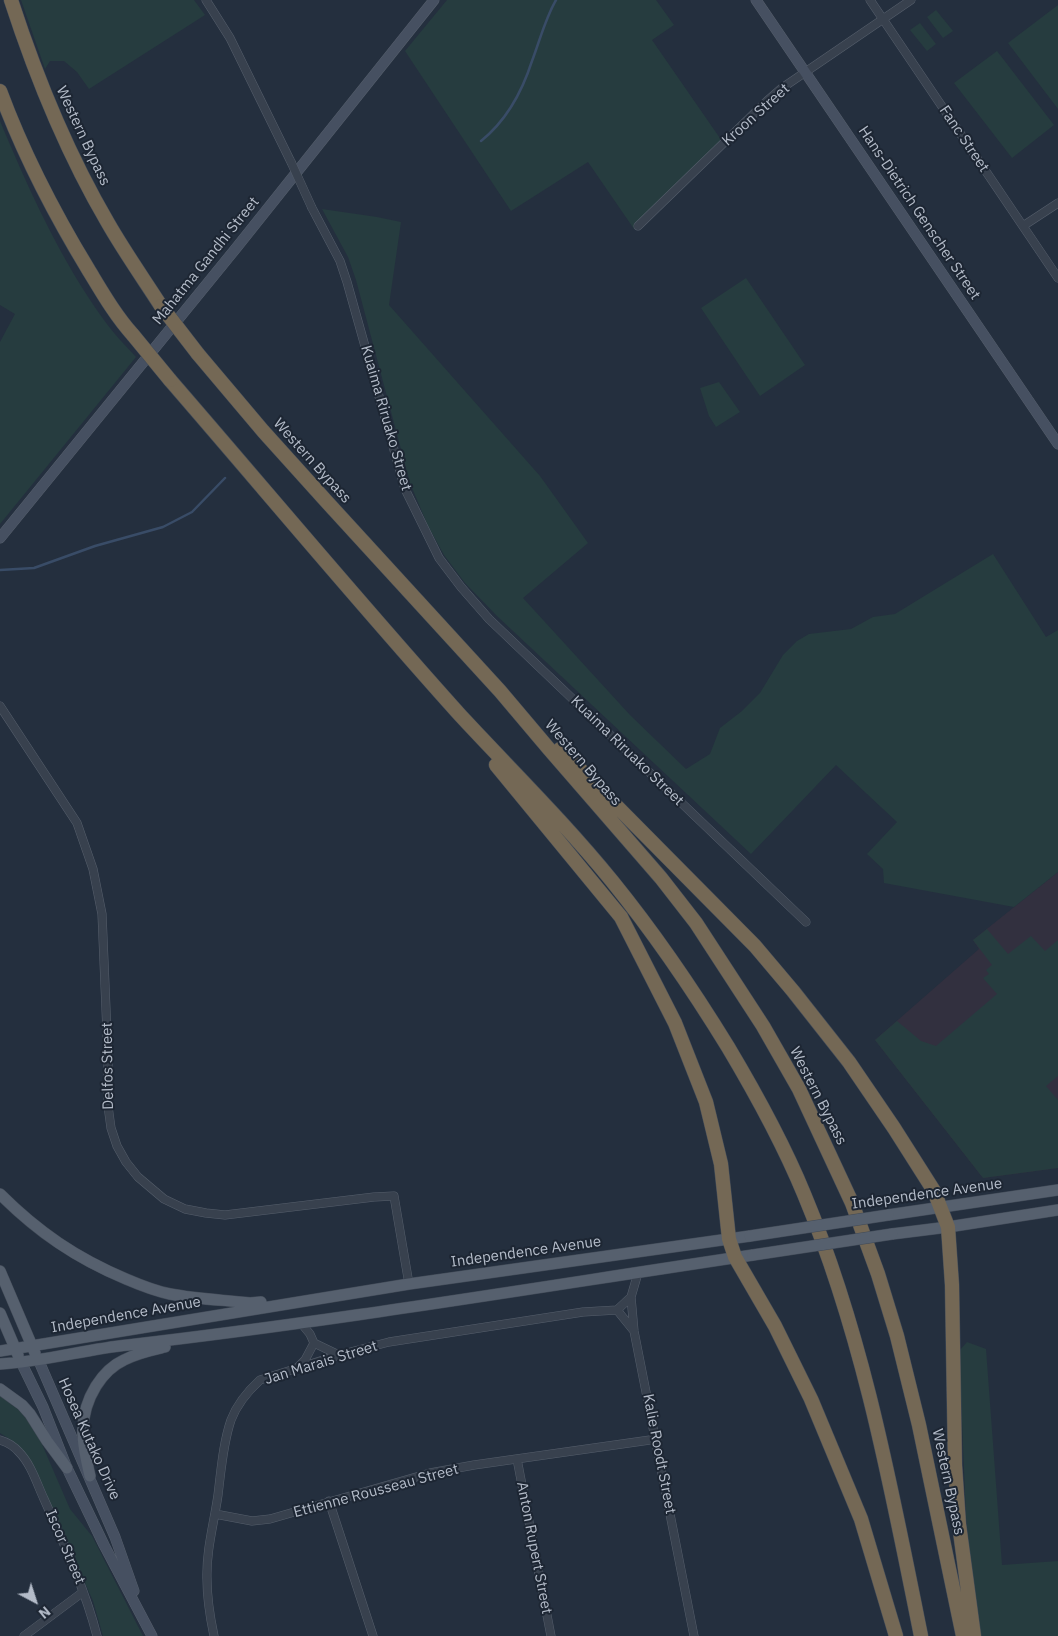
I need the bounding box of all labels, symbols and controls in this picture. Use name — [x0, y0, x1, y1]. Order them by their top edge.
street label: Kroon Street — [718, 80, 794, 150]
street label: Western Bypass — [52, 83, 114, 189]
street label: Fanc Street — [935, 102, 993, 176]
street label: Hans-Dietrich Genscher Street — [854, 123, 984, 303]
street label: Mahatma Gandhi Street — [149, 193, 263, 329]
street label: Kuaima Riruako Street — [357, 343, 415, 493]
street label: Western Bypass — [269, 415, 355, 507]
street label: Kuaima Riruako Street — [567, 692, 687, 810]
street label: Western Bypass — [541, 716, 625, 810]
street label: Delfos Street — [98, 1022, 118, 1110]
street label: Western Bypass — [785, 1044, 851, 1148]
street label: Independence Avenue — [851, 1175, 1003, 1213]
street label: Independence Avenue — [450, 1233, 602, 1271]
street label: Independence Avenue — [50, 1293, 202, 1337]
street label: Jan Marais Street — [262, 1337, 380, 1389]
street label: Hosea Kutako Drive — [54, 1375, 124, 1503]
street label: Kalie Roodt Street — [639, 1393, 679, 1515]
street label: Western Bypass — [928, 1427, 968, 1537]
street label: Ettienne Rousseau Street — [291, 1460, 461, 1522]
street label: Anton Rupert Street — [512, 1480, 556, 1616]
street label: Iscor Street — [41, 1507, 89, 1587]
north arrow — [10, 1576, 60, 1626]
text: N — [35, 1602, 54, 1623]

